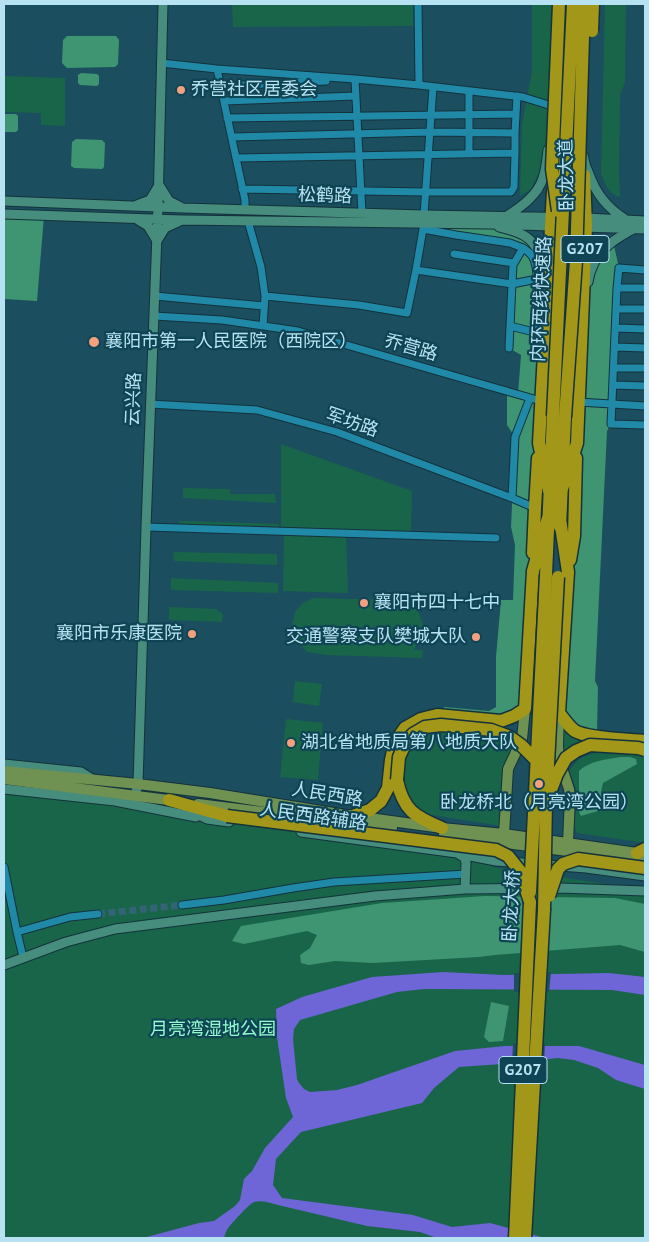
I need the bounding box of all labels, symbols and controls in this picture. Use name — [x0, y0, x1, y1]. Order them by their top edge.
place label: 乔营社区居委会 — [191, 79, 317, 101]
marker: 乔营社区居委会 — [175, 84, 187, 96]
street label: 卧龙大道 — [556, 139, 578, 211]
street label: 松鹤路 — [298, 184, 352, 208]
road number: G207 — [561, 235, 609, 262]
street label: 内环西线快速路 — [528, 236, 556, 362]
street label: 乔营路 — [382, 330, 440, 366]
place label: 襄阳市第一人民医院（西院区） — [105, 331, 357, 353]
marker: 襄阳市第一人民医院（西院区） — [87, 335, 101, 349]
street label: 云兴路 — [122, 372, 146, 426]
street label: 军坊路 — [323, 404, 381, 442]
place label: 襄阳市四十七中 — [374, 592, 500, 614]
marker: 襄阳市四十七中 — [358, 597, 370, 609]
place label: 襄阳市乐康医院 — [56, 623, 182, 645]
place label: 交通警察支队樊城大队 — [286, 626, 466, 648]
marker: 襄阳市乐康医院 — [186, 628, 198, 640]
marker: 交通警察支队樊城大队 — [470, 631, 482, 643]
place label: 湖北省地质局第八地质大队 — [301, 732, 517, 754]
marker: 湖北省地质局第八地质大队 — [285, 737, 297, 749]
marker: 卧龙桥北（月亮湾公园） — [533, 778, 545, 790]
street label: 人民西路 — [290, 779, 364, 811]
place label: 卧龙桥北（月亮湾公园） — [440, 792, 638, 814]
street label: 人民西路辅路 — [258, 799, 368, 835]
street label: 卧龙大桥 — [499, 869, 525, 943]
park label: 月亮湾湿地公园 — [150, 1019, 276, 1041]
road number: G207 — [499, 1056, 547, 1084]

